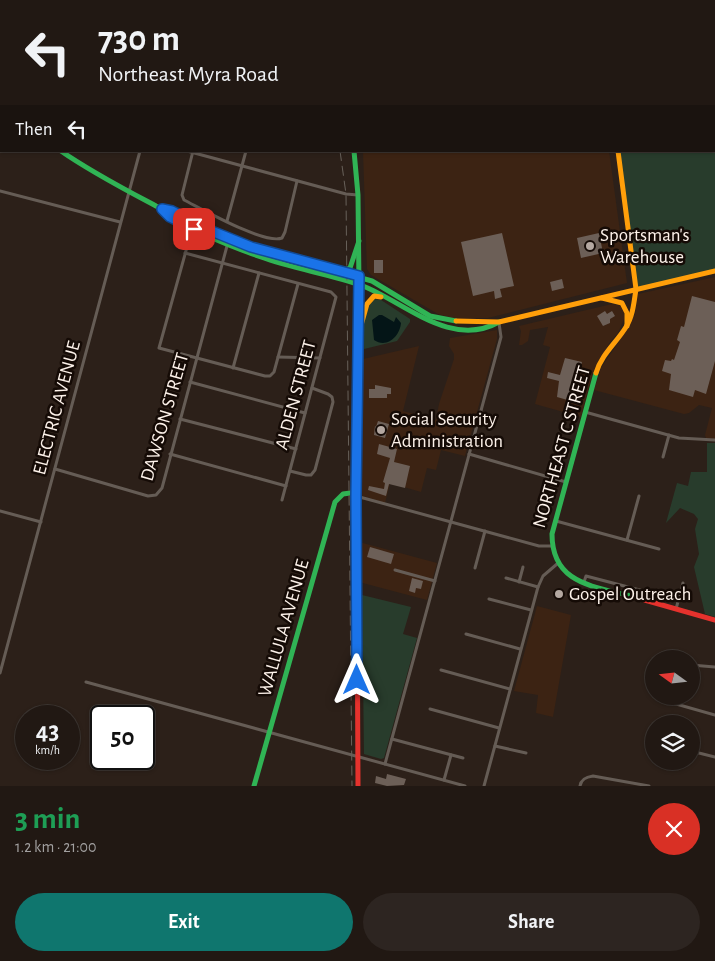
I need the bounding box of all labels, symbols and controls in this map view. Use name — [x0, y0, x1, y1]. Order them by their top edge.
icon: left — [15, 20, 80, 85]
text: 730 m — [98, 22, 180, 57]
text: Northeast Myra Road — [98, 63, 279, 85]
icon: left — [63, 115, 91, 143]
text: Then — [15, 120, 53, 139]
pin — [173, 208, 215, 250]
icon: arrive — [180, 215, 208, 243]
place label: Sportsman's Warehouse — [600, 226, 690, 267]
marker: Sportsman's Warehouse — [584, 240, 596, 252]
street label: ALDEN STREET — [272, 338, 320, 452]
street label: ELECTRIC AVENUE — [30, 339, 84, 477]
street label: DAWSON STREET — [138, 351, 192, 483]
street label: NORTHEAST C STREET — [530, 364, 594, 530]
place label: Social Security Administration — [391, 410, 503, 451]
marker: Social Security Administration — [375, 424, 387, 436]
street label: WALLULA AVENUE — [255, 557, 313, 699]
place label: Gospel Outreach — [569, 585, 691, 604]
marker: Gospel Outreach — [553, 588, 565, 600]
north arrow — [645, 650, 700, 705]
map controls — [645, 650, 700, 770]
position arrow — [330, 653, 382, 705]
speed limit sign: 50 — [90, 705, 155, 770]
button: layers — [645, 715, 700, 770]
text: 43 — [36, 719, 59, 744]
text: km/h — [35, 744, 60, 756]
button: close — [648, 803, 700, 855]
text: 3 min — [15, 804, 80, 834]
text: 1.2 km · 21:00 — [15, 839, 96, 855]
button: Exit — [15, 893, 353, 951]
button: Share — [363, 893, 700, 951]

